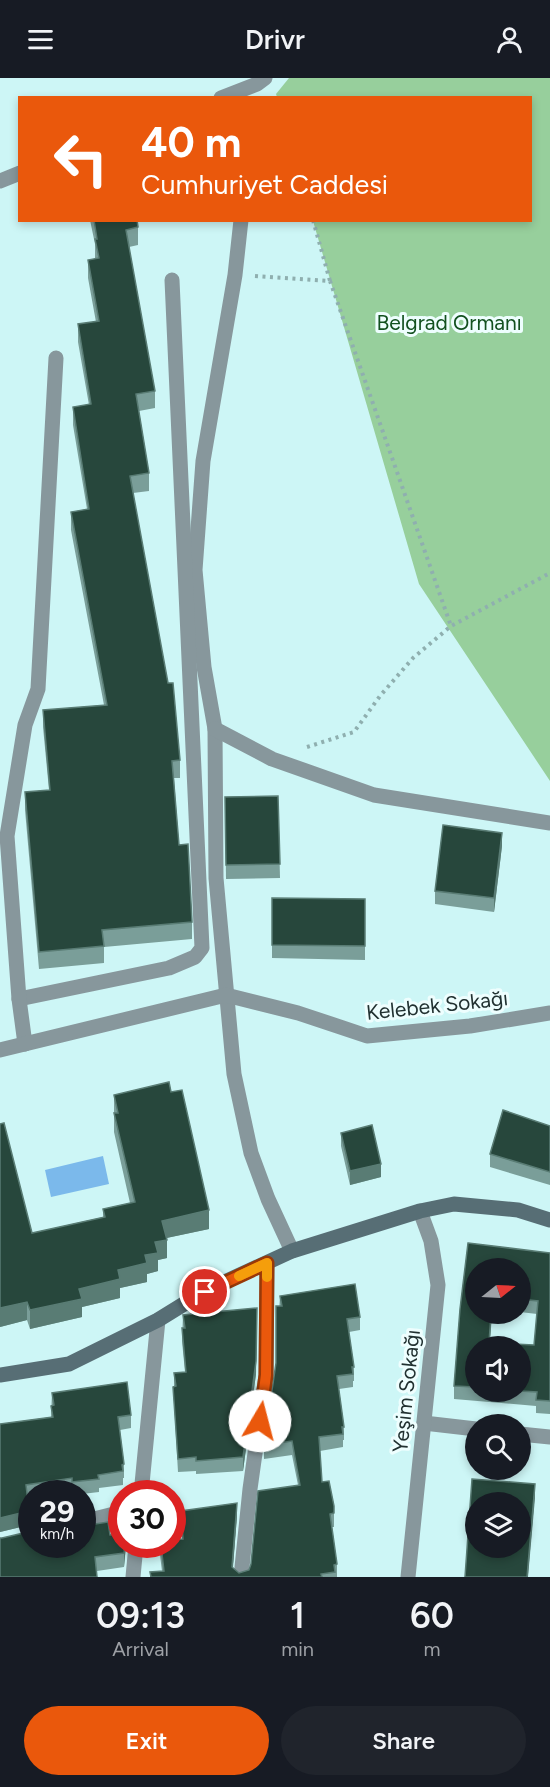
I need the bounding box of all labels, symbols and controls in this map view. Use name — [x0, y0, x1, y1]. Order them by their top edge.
icon: menu — [24, 23, 57, 56]
text: Drivr — [245, 23, 305, 56]
icon: person — [493, 23, 526, 56]
text: 40 m — [141, 117, 241, 168]
icon: left — [42, 120, 120, 198]
text: Cumhuriyet Caddesi — [141, 168, 388, 201]
park label: Belgrad Ormanı — [376, 310, 522, 335]
street label: Kelebek Sokağı — [365, 985, 509, 1025]
north arrow — [465, 1258, 531, 1324]
map controls — [465, 1258, 531, 1558]
pin — [179, 1266, 230, 1317]
icon: arrive — [188, 1275, 221, 1308]
street label: Yeşim Sokağı — [387, 1328, 425, 1454]
button: sound — [465, 1336, 531, 1402]
position arrow — [228, 1389, 292, 1453]
button: search — [465, 1414, 531, 1480]
speed limit sign: 30 — [108, 1480, 186, 1558]
button: layers — [465, 1492, 531, 1558]
text: 29 — [40, 1493, 74, 1530]
text: km/h — [40, 1525, 74, 1543]
text: 09:13 — [96, 1594, 185, 1637]
text: 1 — [290, 1594, 305, 1637]
text: 60 — [410, 1594, 454, 1637]
text: Arrival — [112, 1637, 169, 1661]
text: min — [281, 1637, 314, 1661]
text: m — [423, 1637, 440, 1661]
button: Exit — [24, 1706, 269, 1775]
button: Share — [281, 1706, 526, 1775]

